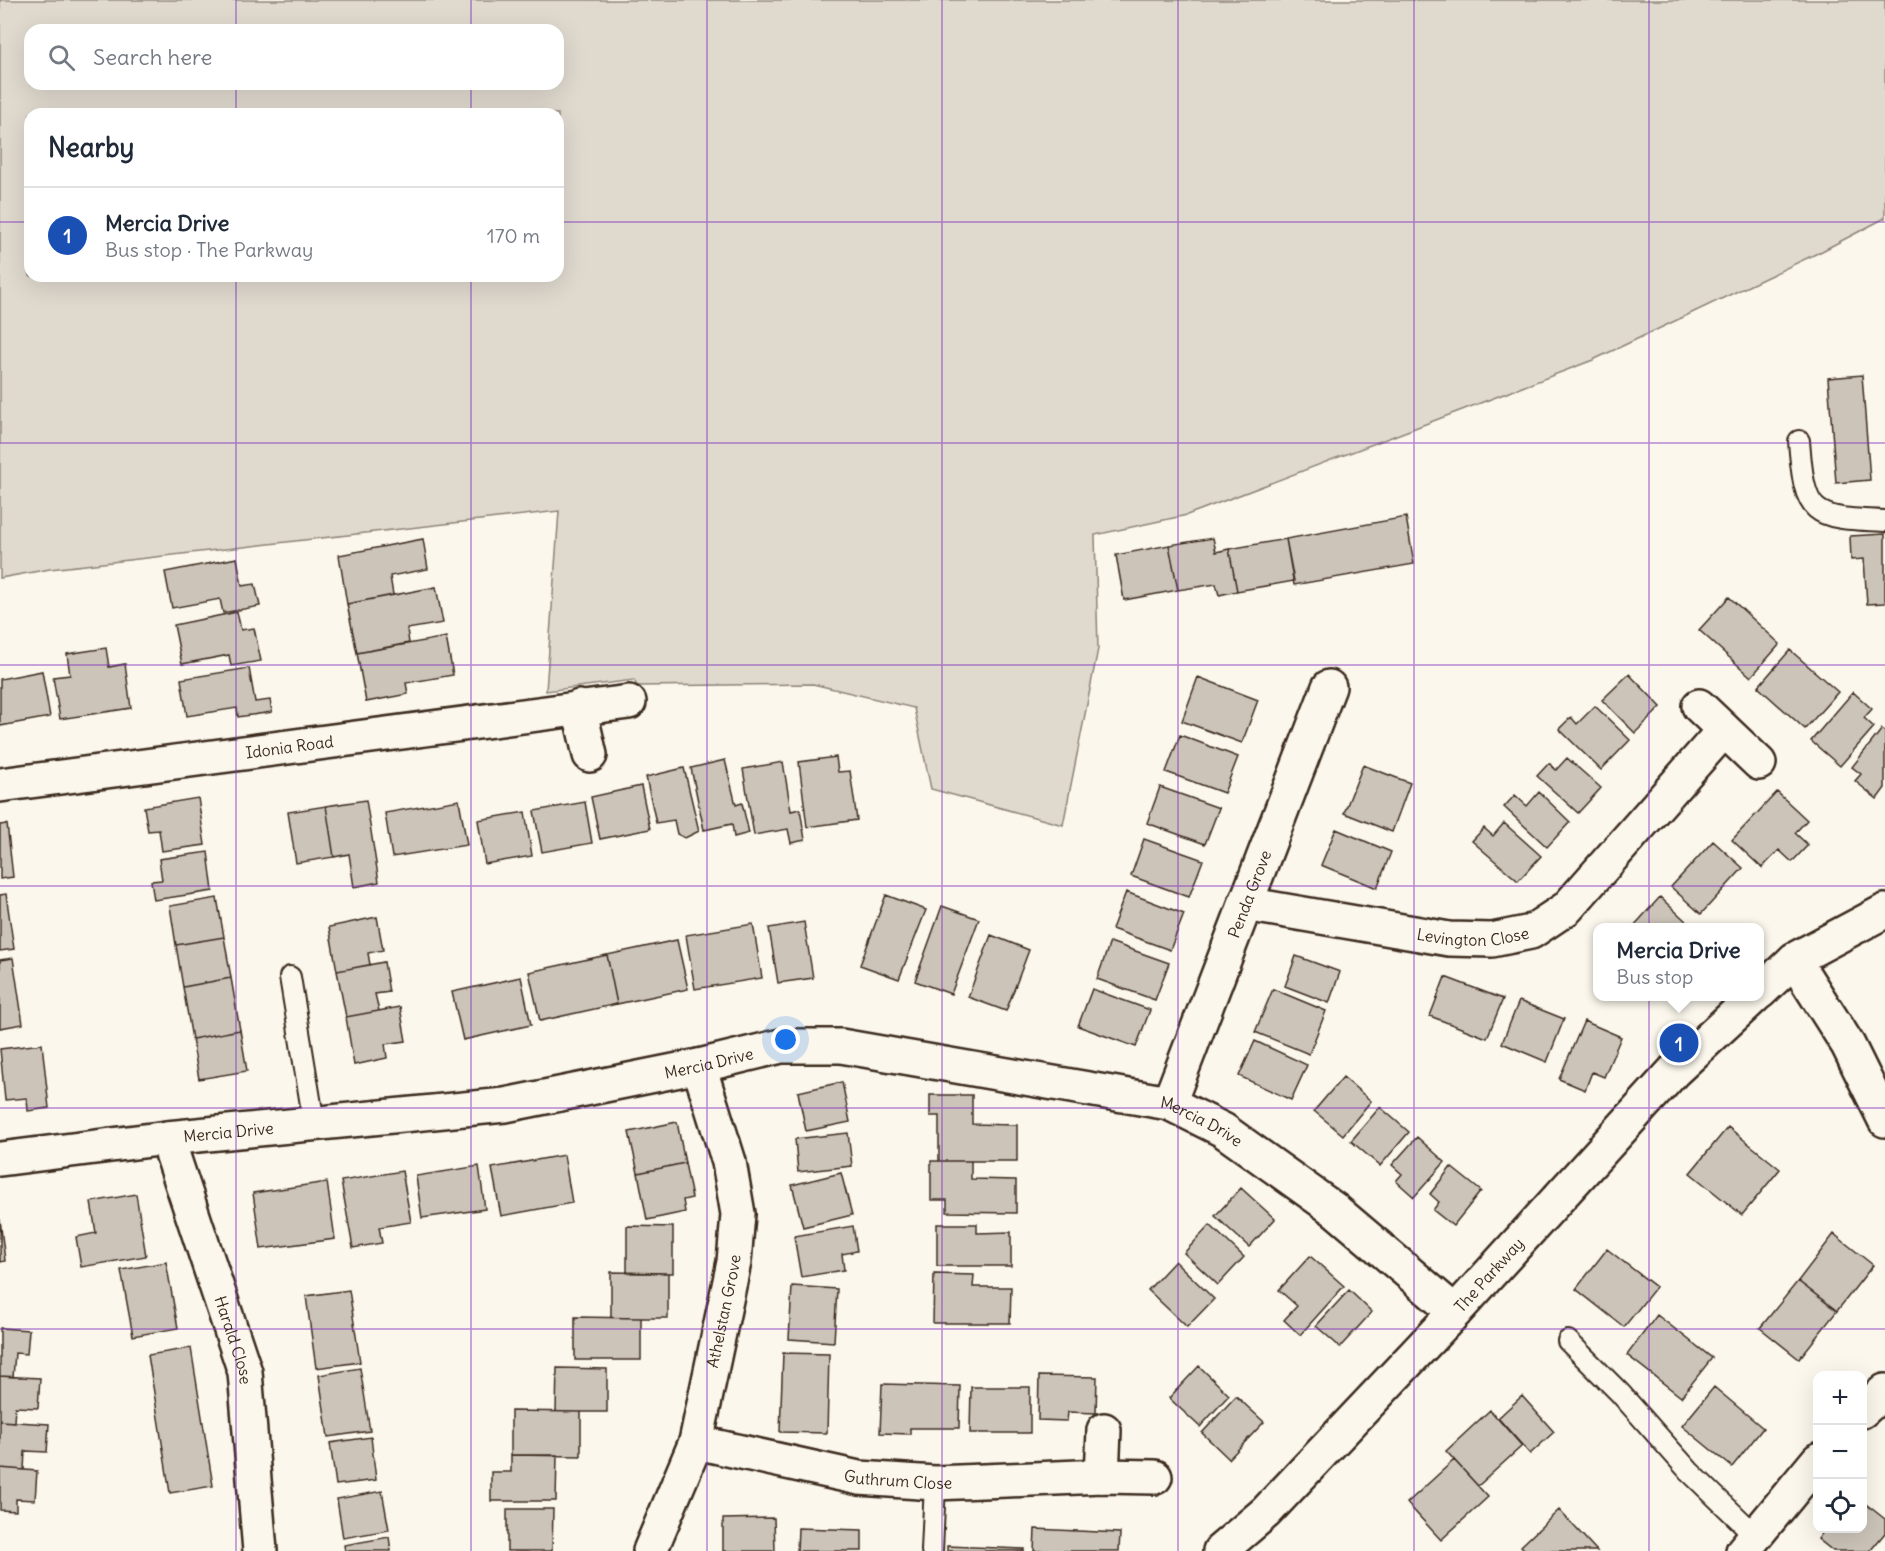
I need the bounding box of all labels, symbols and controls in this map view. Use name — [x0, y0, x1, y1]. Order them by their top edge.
search box — [24, 24, 564, 90]
icon: search — [45, 41, 78, 74]
text: Search here — [93, 43, 212, 71]
text: Nearby — [48, 131, 134, 164]
text: Mercia Drive — [105, 209, 229, 237]
text: 1 — [64, 223, 71, 248]
text: 170 m — [487, 223, 540, 248]
text: Bus stop · The Parkway — [105, 237, 313, 262]
street label: Idonia Road — [244, 731, 335, 763]
street label: Penda Grove — [1223, 847, 1275, 941]
street label: Levington Close — [1415, 923, 1531, 950]
popup — [1593, 923, 1764, 1001]
text: Mercia Drive — [1616, 936, 1741, 964]
text: Bus stop — [1616, 964, 1693, 989]
pin: 1 — [1660, 1020, 1698, 1066]
your location — [771, 1025, 800, 1054]
street label: Mercia Drive — [663, 1043, 755, 1083]
street label: Mercia Drive — [1159, 1092, 1247, 1151]
street label: Mercia Drive — [182, 1118, 274, 1146]
street label: The Parkway — [1450, 1233, 1528, 1316]
street label: Athelstan Grove — [702, 1254, 745, 1370]
street label: Harald Close — [210, 1293, 256, 1385]
map controls — [1813, 1371, 1867, 1533]
button: + — [1813, 1371, 1867, 1425]
button: − — [1813, 1425, 1867, 1479]
street label: Guthrum Close — [842, 1465, 952, 1493]
button: locate — [1813, 1479, 1867, 1533]

